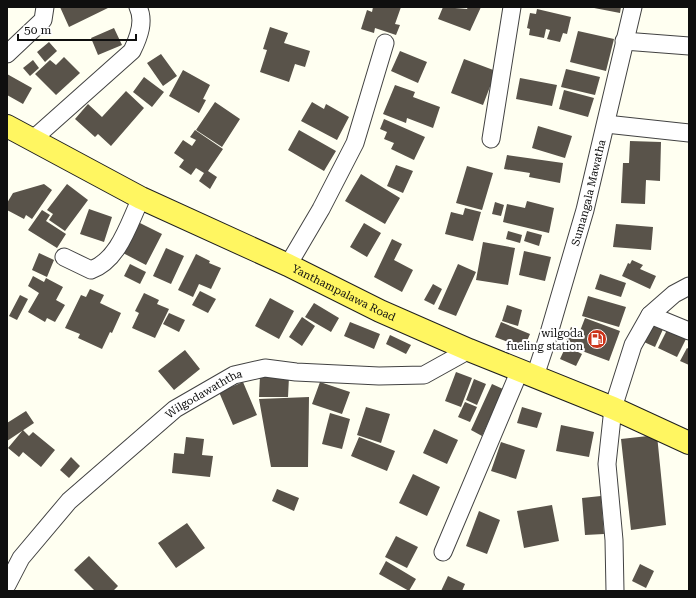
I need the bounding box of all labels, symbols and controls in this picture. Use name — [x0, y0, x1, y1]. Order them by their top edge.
scale bar — [18, 16, 136, 42]
text: 50 m — [24, 23, 51, 37]
street label: Sumangala Mawatha — [569, 138, 608, 247]
street label: Yanthampalawa Road — [290, 262, 397, 324]
place label: wilgoda fueling station — [506, 327, 583, 353]
fuel station icon: wilgoda fueling station — [586, 328, 608, 350]
street label: Wilgodawaththa — [163, 367, 243, 421]

